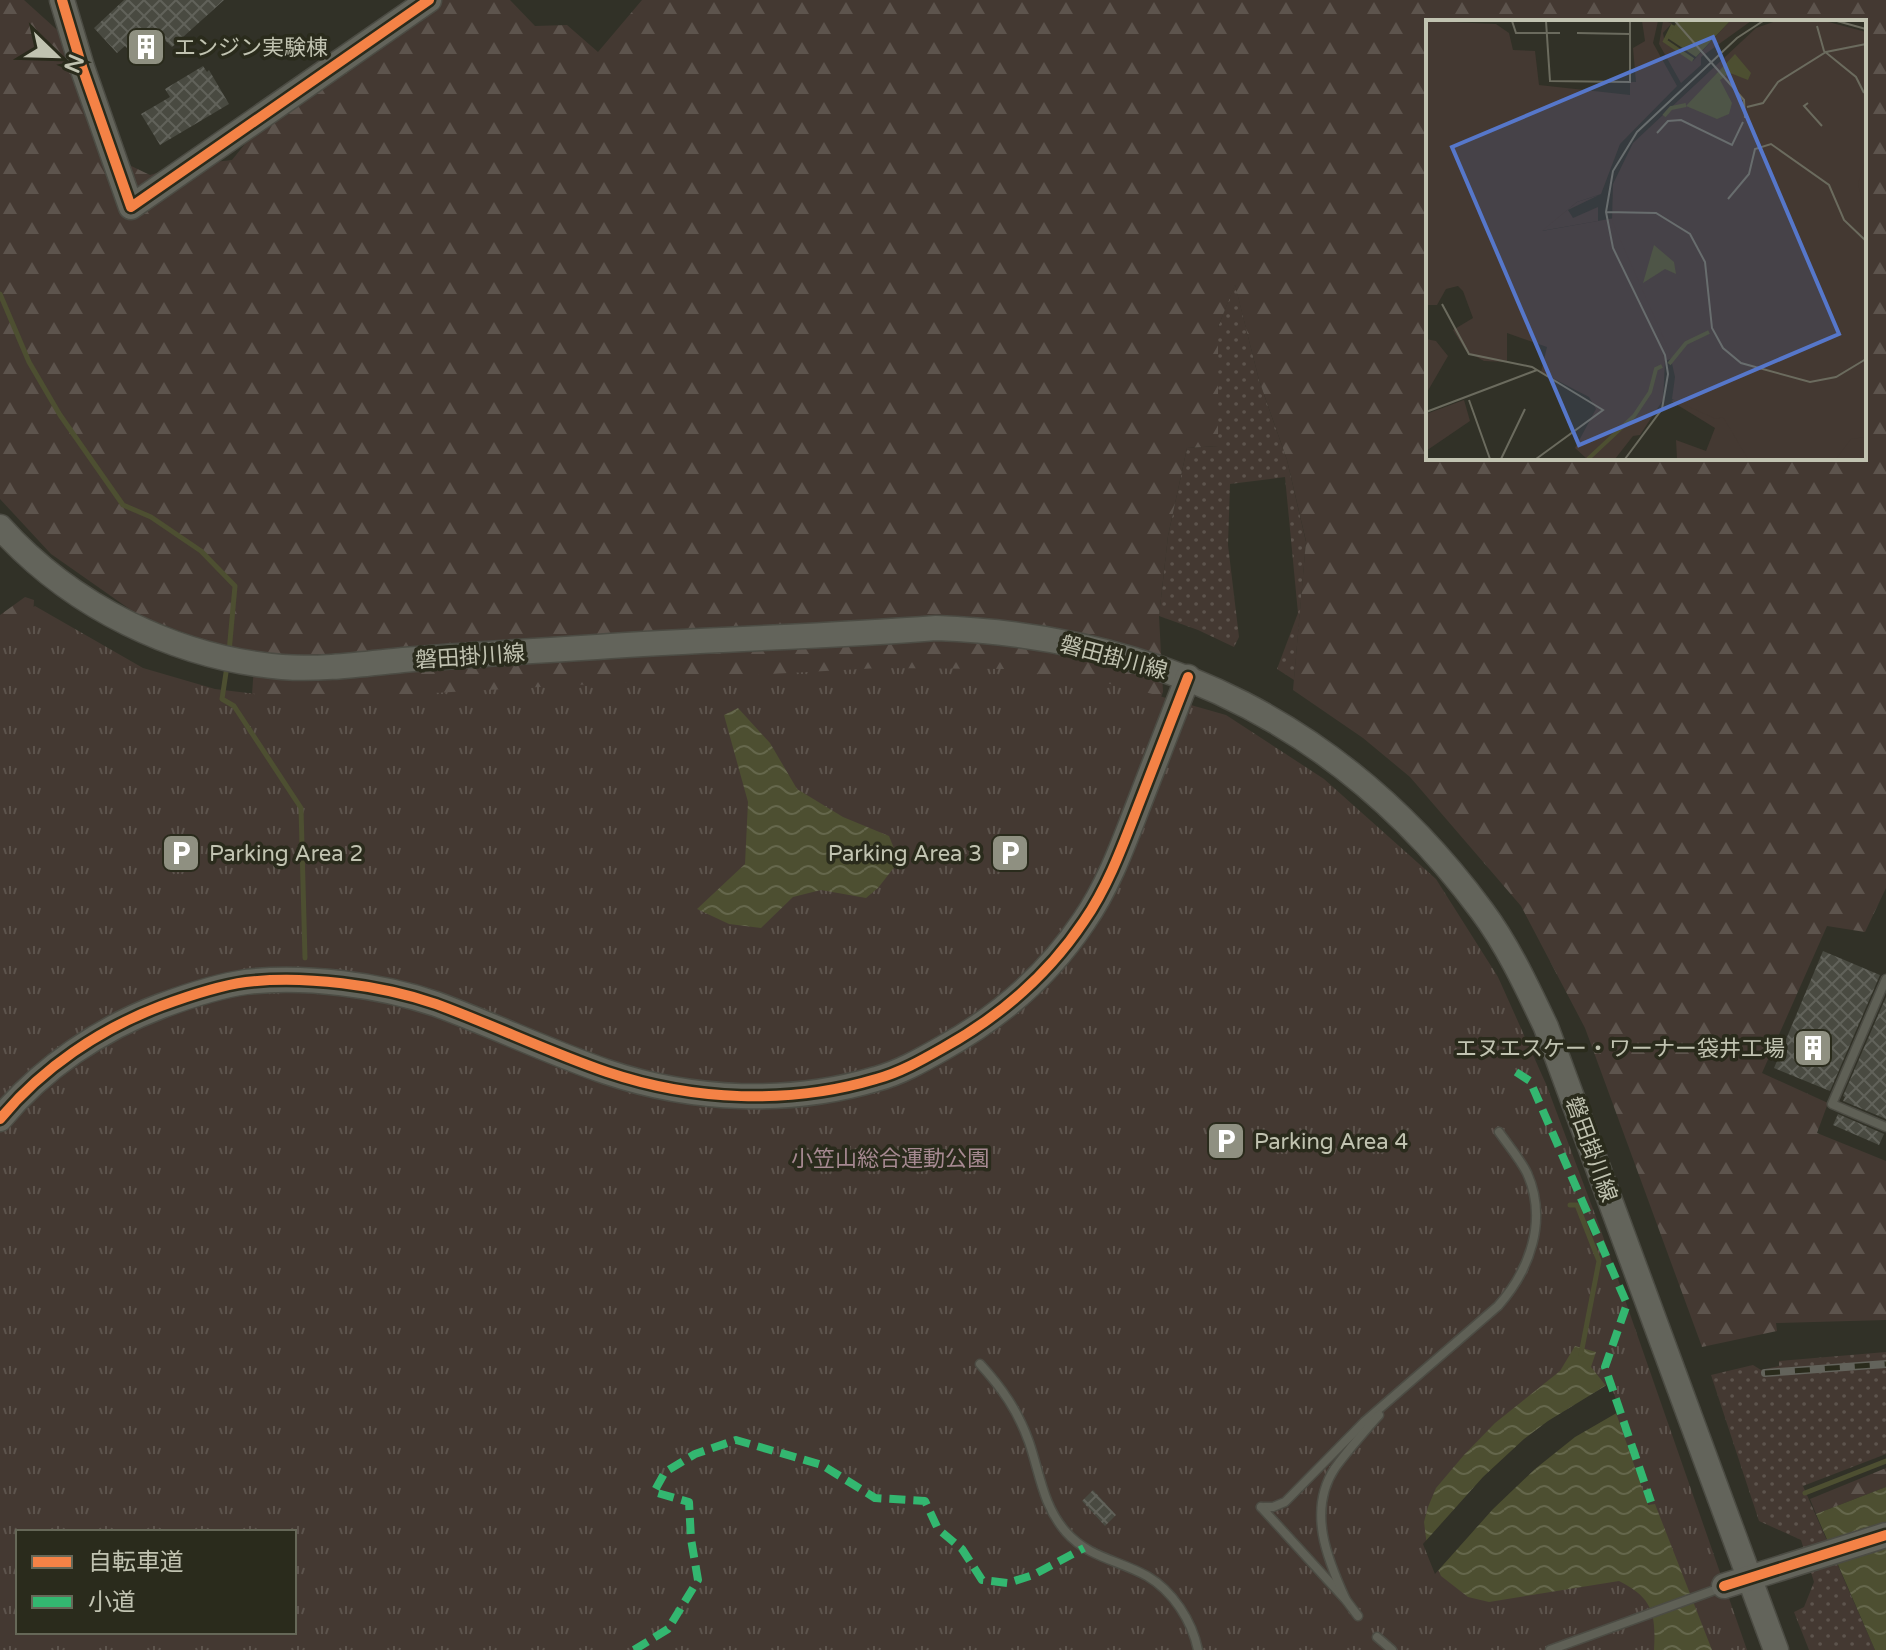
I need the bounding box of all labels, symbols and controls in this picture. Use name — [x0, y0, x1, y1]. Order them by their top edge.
north arrow — [16, 16, 96, 96]
inset map — [1426, 20, 1866, 460]
building icon: エンジン実験棟 — [125, 26, 167, 68]
place label: エンジン実験棟 — [174, 35, 328, 61]
text: N — [58, 50, 89, 77]
street label: 磐田掛川線 — [1057, 631, 1170, 685]
street label: 磐田掛川線 — [414, 640, 526, 674]
parking icon: Parking Area 2 — [160, 832, 202, 874]
parking icon: Parking Area 3 — [989, 832, 1031, 874]
place label: Parking Area 2 — [209, 841, 363, 867]
place label: Parking Area 3 — [828, 841, 982, 867]
building icon: エヌエスケー・ワーナー袋井工場 — [1792, 1027, 1834, 1069]
place label: エヌエスケー・ワーナー袋井工場 — [1455, 1036, 1785, 1062]
street label: 磐田掛川線 — [1560, 1093, 1622, 1205]
parking icon: Parking Area 4 — [1205, 1120, 1247, 1162]
place label: Parking Area 4 — [1254, 1129, 1408, 1155]
park label: 小笠山総合運動公園 — [791, 1146, 989, 1172]
legend — [16, 1530, 296, 1634]
text: 自転車道 — [88, 1548, 184, 1577]
text: 小道 — [88, 1588, 136, 1617]

